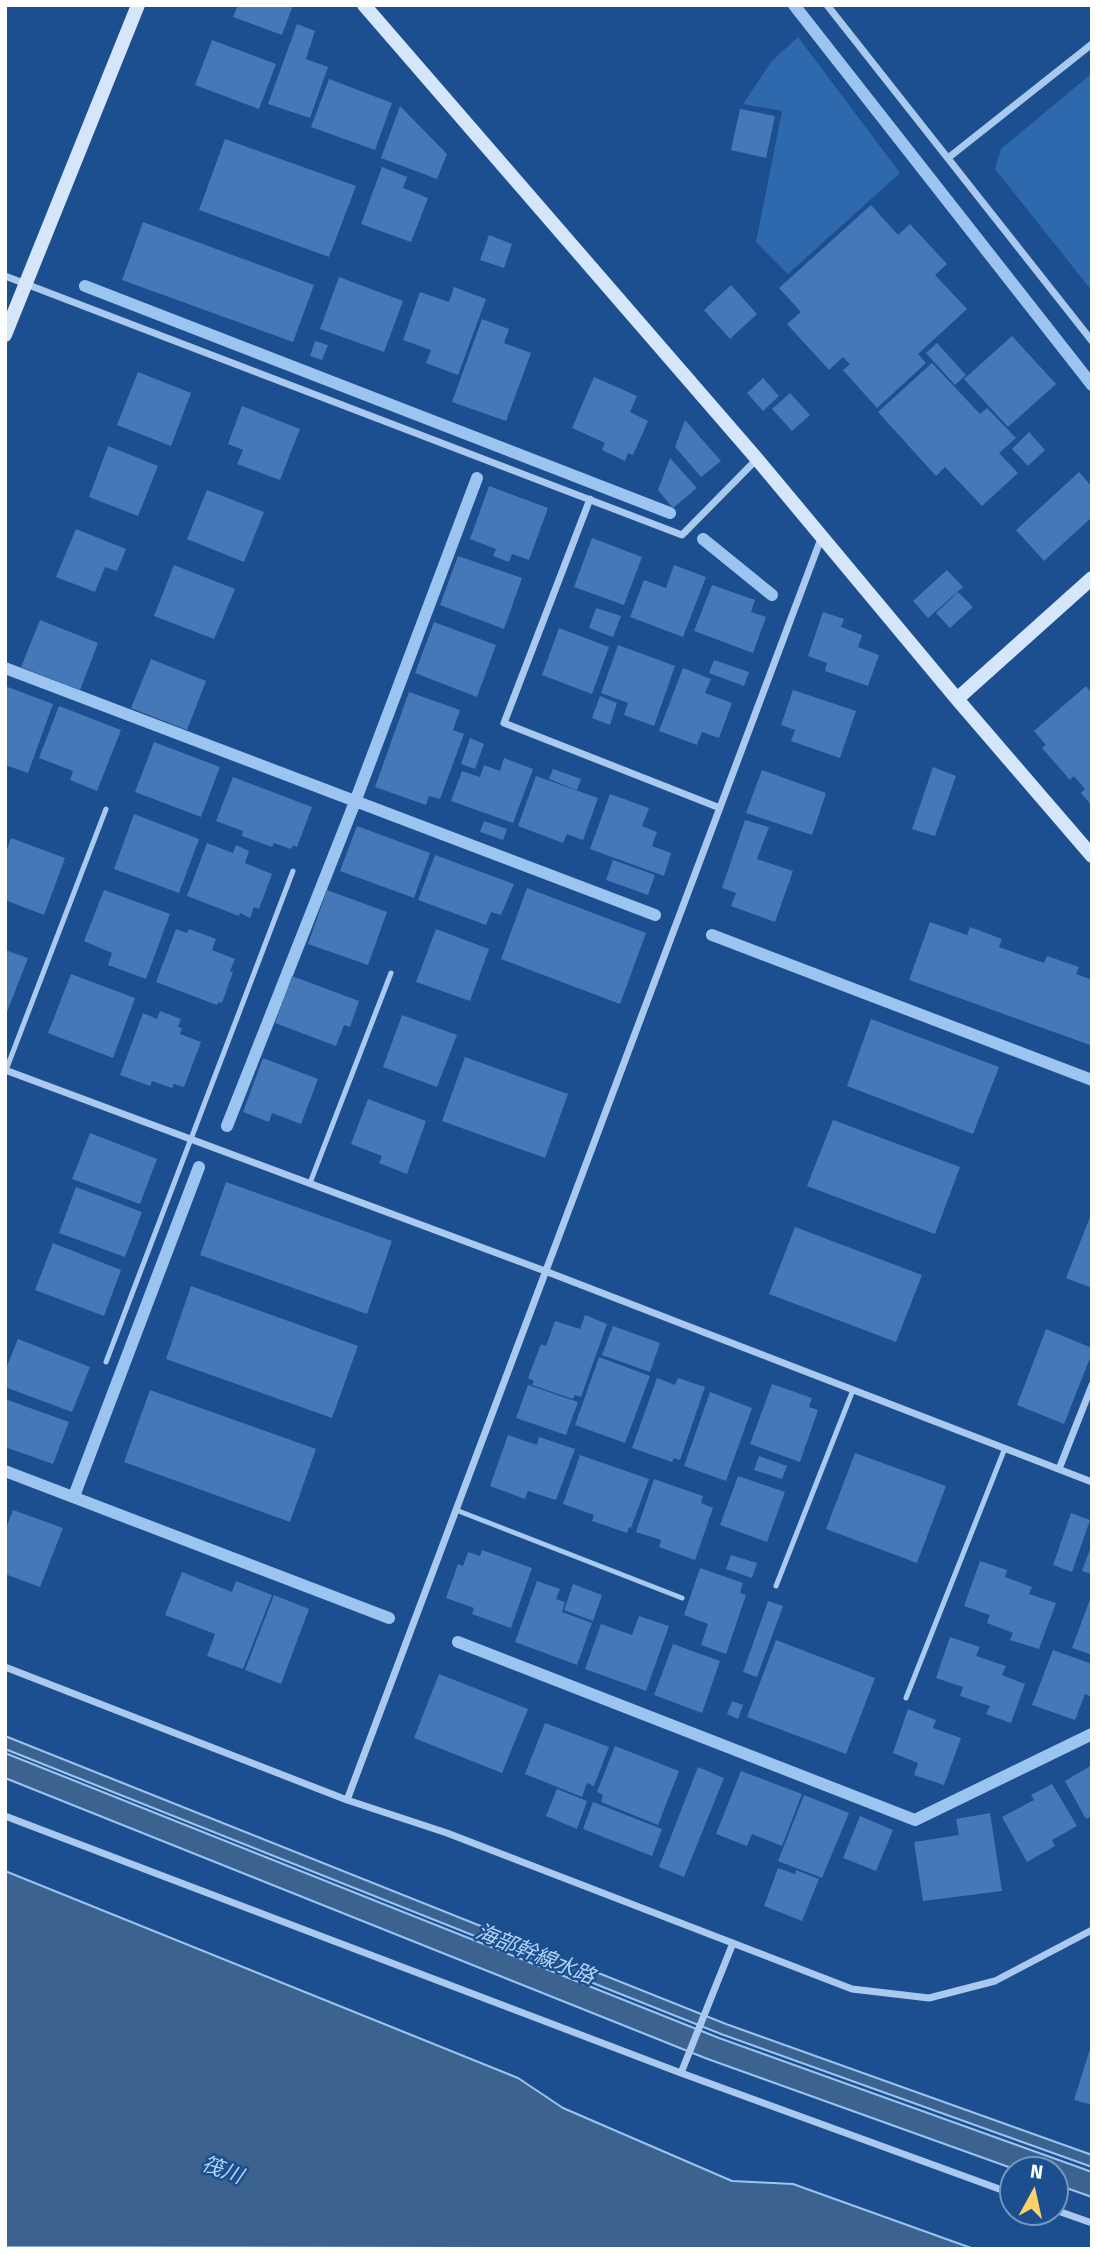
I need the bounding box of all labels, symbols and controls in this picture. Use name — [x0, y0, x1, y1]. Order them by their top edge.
water label: 海部幹線水路 — [472, 1920, 598, 1990]
water label: 筏川 — [198, 2152, 246, 2190]
north arrow — [999, 2156, 1069, 2226]
text: N — [1029, 2159, 1045, 2184]

